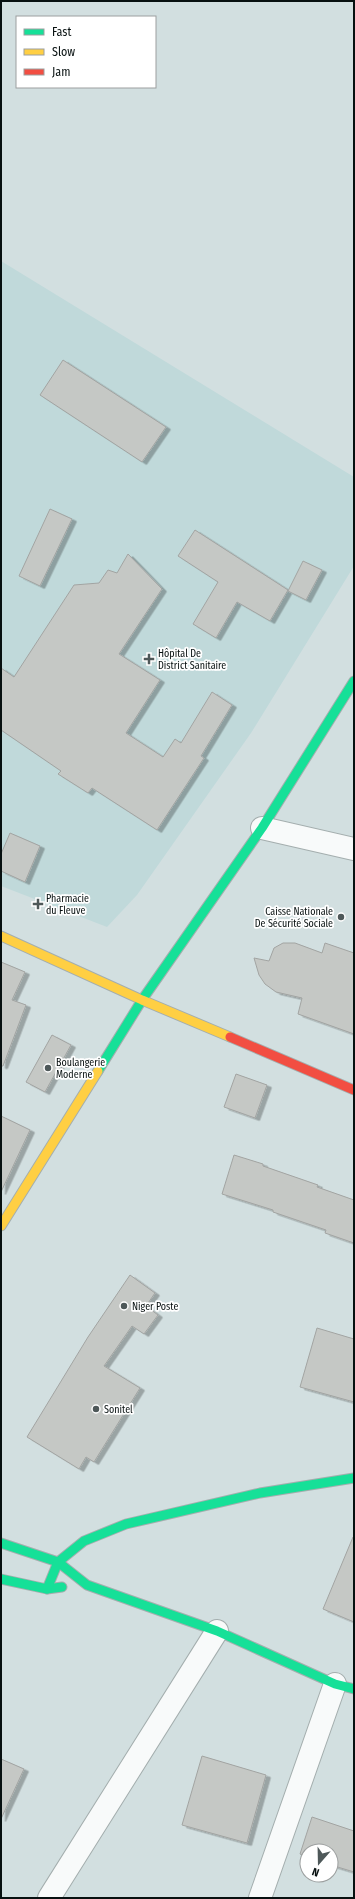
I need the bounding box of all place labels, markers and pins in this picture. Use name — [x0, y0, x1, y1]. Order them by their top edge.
place label: Hôpital De District Sanitaire — [158, 648, 226, 672]
marker: Hôpital De District Sanitaire — [143, 653, 155, 665]
place label: Pharmacie du Fleuve — [46, 893, 89, 917]
marker: Pharmacie du Fleuve — [33, 899, 43, 909]
place label: Caisse Nationale De Sécurité Sociale — [255, 906, 333, 930]
marker: Caisse Nationale De Sécurité Sociale — [336, 912, 346, 922]
place label: Boulangerie Moderne — [56, 1057, 105, 1081]
marker: Boulangerie Moderne — [43, 1063, 53, 1073]
marker: Niger Poste — [119, 1301, 129, 1311]
place label: Niger Poste — [132, 1301, 178, 1313]
marker: Sonitel — [91, 1404, 101, 1414]
place label: Sonitel — [104, 1404, 133, 1416]

